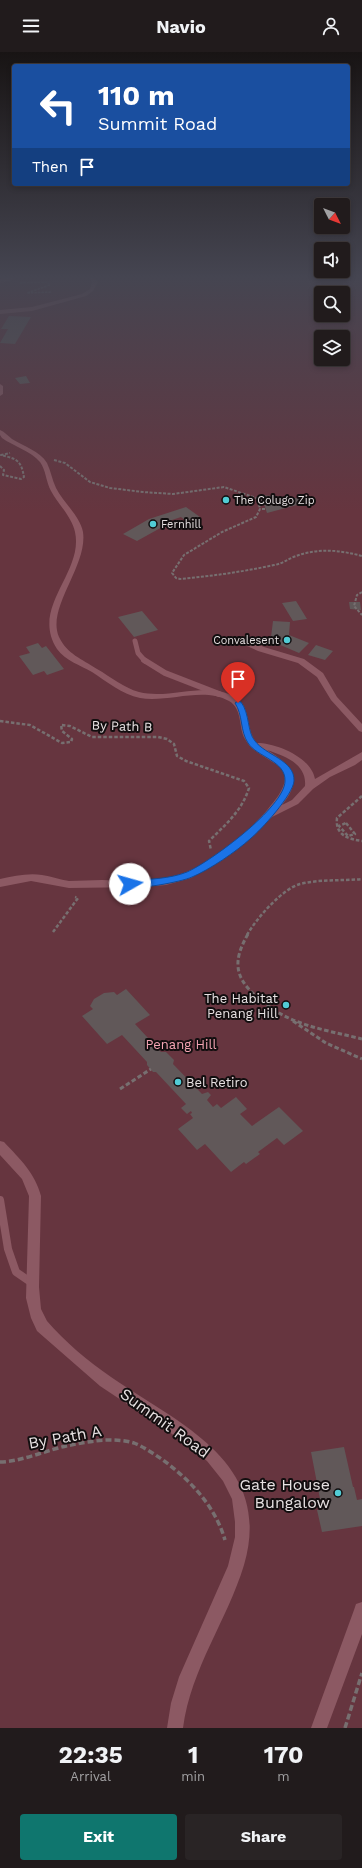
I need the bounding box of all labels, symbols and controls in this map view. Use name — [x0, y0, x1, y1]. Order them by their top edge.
icon: menu — [20, 15, 42, 37]
icon: person — [320, 15, 342, 37]
text: Navio — [156, 16, 206, 37]
text: 110 m — [98, 79, 175, 112]
icon: left — [32, 80, 84, 132]
text: Summit Road — [98, 113, 217, 134]
icon: arrive — [76, 156, 98, 178]
text: Then — [32, 158, 68, 176]
north arrow — [314, 198, 350, 234]
map controls — [314, 198, 350, 366]
button: sound — [314, 242, 350, 278]
button: search — [314, 286, 350, 322]
button: layers — [314, 330, 350, 366]
place label: The Colugo Zip — [234, 494, 315, 507]
marker: The Colugo Zip — [221, 495, 231, 505]
place label: Fernhill — [161, 518, 202, 531]
marker: Fernhill — [148, 519, 158, 529]
place label: Convalesent — [213, 634, 279, 647]
marker: Convalesent — [282, 635, 292, 645]
pin — [221, 662, 255, 703]
icon: arrive — [227, 668, 249, 690]
street label: By Path B — [91, 717, 153, 735]
position arrow — [109, 863, 151, 905]
place label: The Habitat Penang Hill — [204, 991, 279, 1021]
marker: The Habitat Penang Hill — [281, 1000, 291, 1010]
park label: Penang Hill — [145, 1037, 217, 1052]
place label: Bel Retiro — [186, 1075, 248, 1090]
marker: Bel Retiro — [173, 1077, 183, 1087]
street label: Summit Road — [117, 1384, 213, 1462]
street label: By Path A — [27, 1421, 104, 1453]
place label: Gate House Bungalow — [240, 1475, 330, 1512]
marker: Gate House Bungalow — [333, 1488, 343, 1498]
text: 22:35 — [59, 1741, 123, 1769]
text: 1 — [188, 1741, 198, 1769]
text: 170 — [264, 1741, 303, 1769]
text: Arrival — [70, 1769, 111, 1784]
text: min — [181, 1769, 205, 1784]
text: m — [277, 1769, 290, 1784]
button: Exit — [20, 1814, 177, 1860]
button: Share — [185, 1814, 342, 1860]

